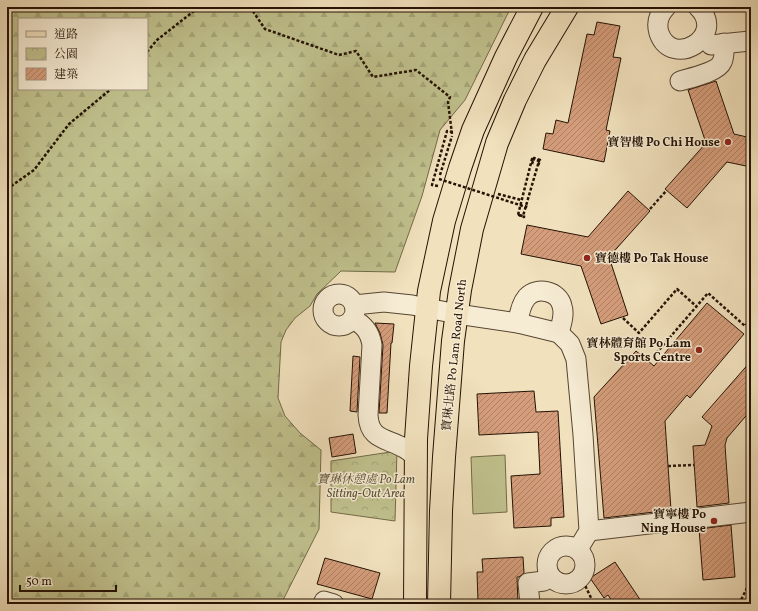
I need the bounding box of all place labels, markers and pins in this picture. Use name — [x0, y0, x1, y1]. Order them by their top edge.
place label: 寶智樓 Po Chi House — [608, 135, 720, 151]
marker: 寶智樓 Po Chi House — [723, 137, 733, 147]
place label: 寶德樓 Po Tak House — [595, 251, 708, 267]
marker: 寶德樓 Po Tak House — [582, 253, 592, 263]
place label: 寶林體育館 Po Lam Sports Centre — [587, 336, 691, 366]
marker: 寶林體育館 Po Lam Sports Centre — [694, 345, 704, 355]
place label: 寶寧樓 Po Ning House — [641, 507, 706, 537]
marker: 寶寧樓 Po Ning House — [709, 516, 719, 526]

